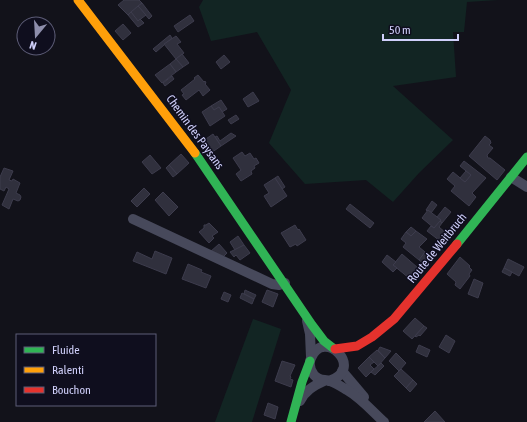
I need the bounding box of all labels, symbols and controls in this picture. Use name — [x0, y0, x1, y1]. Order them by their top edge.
north arrow — [16, 16, 56, 56]
scale bar — [383, 16, 458, 42]
text: 50 m — [389, 23, 411, 37]
text: N — [28, 39, 38, 52]
street label: Chemin des Paysans — [163, 92, 227, 172]
street label: Route de Weitbruch — [405, 210, 469, 286]
legend — [16, 334, 156, 406]
text: Fluide — [52, 343, 80, 357]
text: Ralenti — [52, 363, 84, 377]
text: Bouchon — [52, 383, 91, 397]

